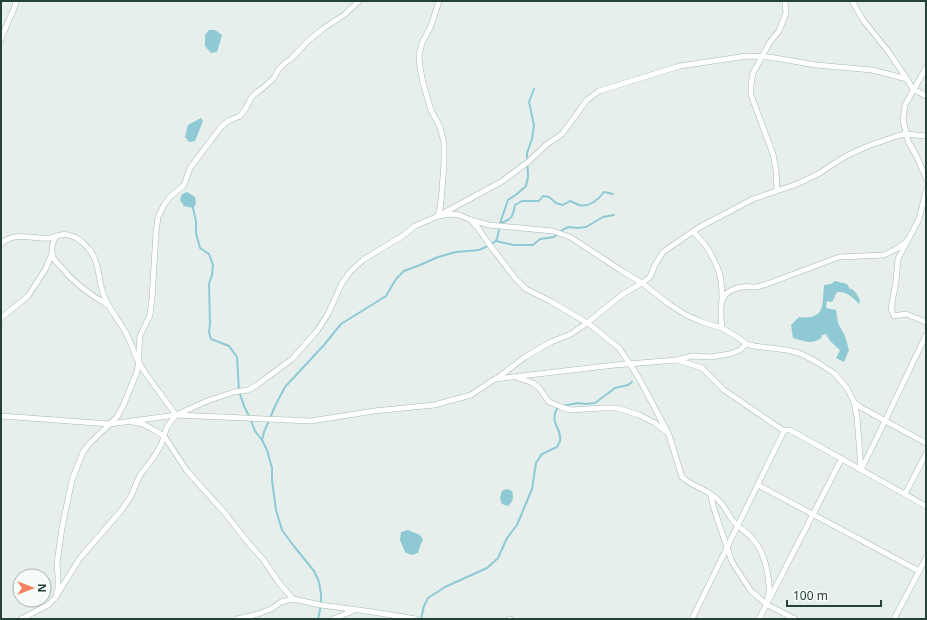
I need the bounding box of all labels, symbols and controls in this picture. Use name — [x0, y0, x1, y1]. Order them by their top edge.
north arrow — [12, 568, 52, 608]
scale bar — [787, 582, 881, 608]
text: N — [35, 584, 50, 592]
text: 100 m — [793, 587, 828, 604]

